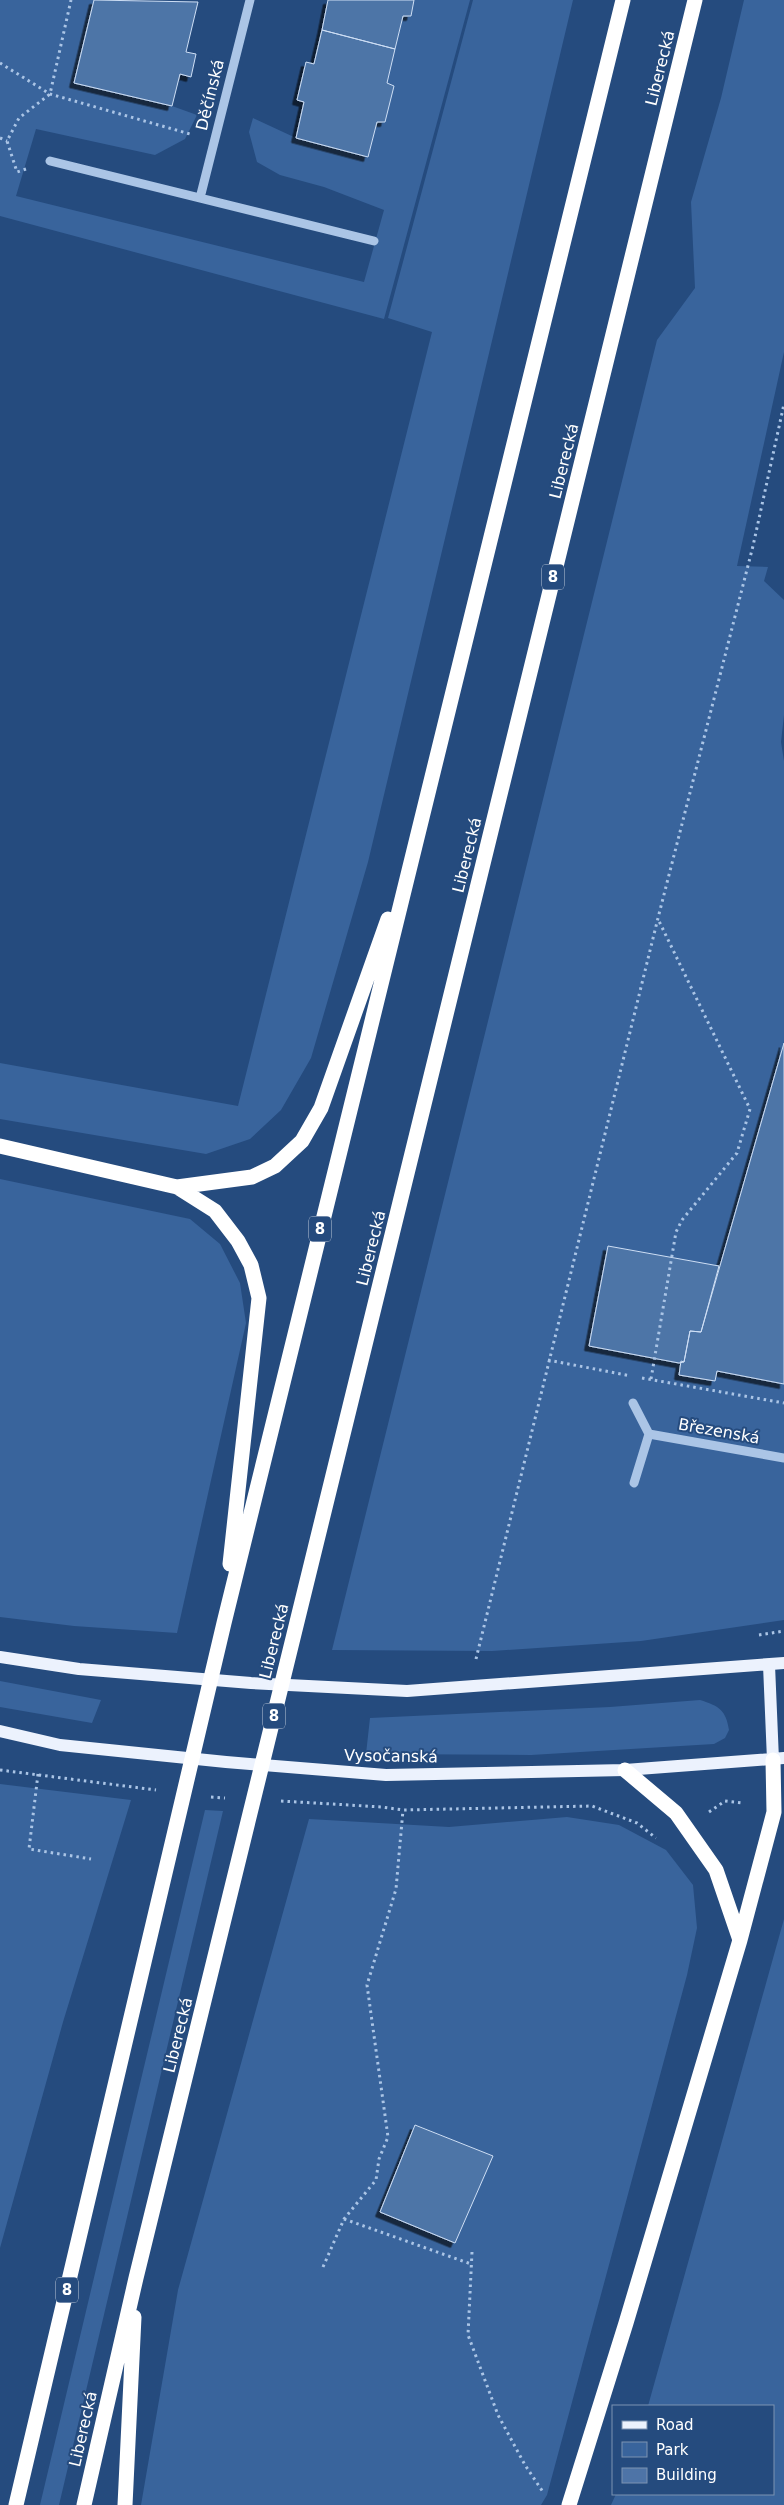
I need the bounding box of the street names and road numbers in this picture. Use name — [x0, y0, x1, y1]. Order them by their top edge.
street label: Liberecká — [641, 28, 679, 108]
street label: Děčínská — [192, 57, 228, 133]
street label: Liberecká — [545, 421, 583, 501]
road number: 8 — [542, 564, 564, 590]
street label: Liberecká — [448, 815, 486, 895]
street label: Liberecká — [352, 1208, 390, 1288]
road number: 8 — [309, 1216, 331, 1242]
street label: Březenská — [677, 1414, 761, 1448]
street label: Liberecká — [255, 1601, 293, 1681]
road number: 8 — [263, 1704, 285, 1728]
street label: Vysočanská — [344, 1746, 438, 1766]
street label: Liberecká — [159, 1995, 197, 2075]
road number: 8 — [56, 2278, 78, 2302]
street label: Liberecká — [65, 2389, 101, 2469]

